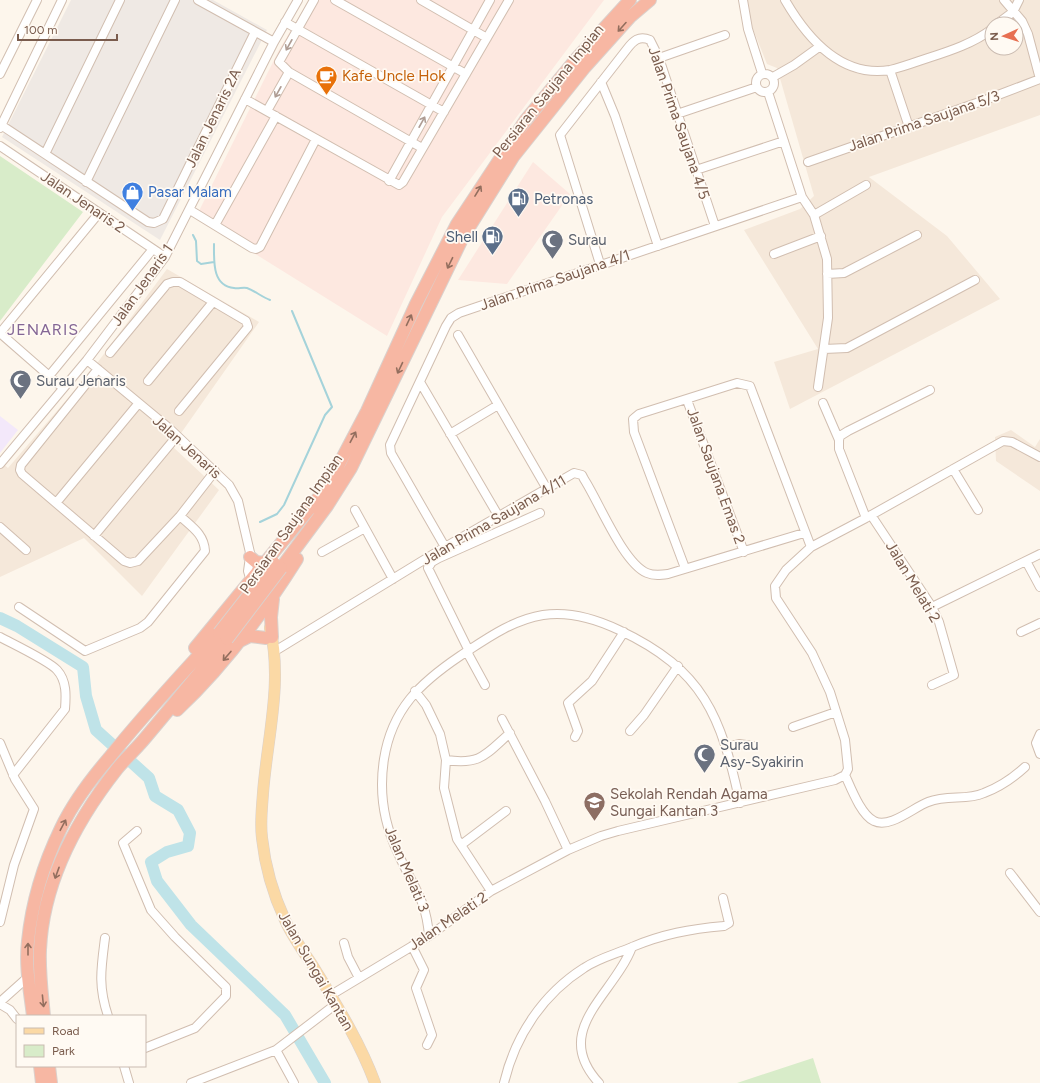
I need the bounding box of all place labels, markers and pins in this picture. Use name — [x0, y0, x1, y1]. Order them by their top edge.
cafe icon: Kafe Uncle Hok — [313, 63, 339, 96]
place label: Kafe Uncle Hok — [342, 67, 446, 85]
shop icon: Pasar Malam — [119, 179, 145, 212]
place label: Pasar Malam — [148, 183, 232, 201]
fuel station icon: Petronas — [506, 186, 532, 219]
place label: Petronas — [534, 190, 593, 208]
fuel station icon: Shell — [480, 224, 506, 257]
mosque icon: Surau — [539, 227, 565, 260]
place label: Shell — [446, 228, 478, 246]
place label: Surau — [568, 231, 607, 249]
mosque icon: Surau Jenaris — [8, 368, 34, 401]
place label: Surau Jenaris — [36, 372, 126, 390]
place label: Surau Asy-Syakirin — [720, 736, 804, 771]
mosque icon: Surau Asy-Syakirin — [692, 741, 718, 774]
place label: Sekolah Rendah Agama Sungai Kantan 3 — [610, 785, 768, 820]
school or university icon: Sekolah Rendah Agama Sungai Kantan 3 — [582, 790, 608, 823]

